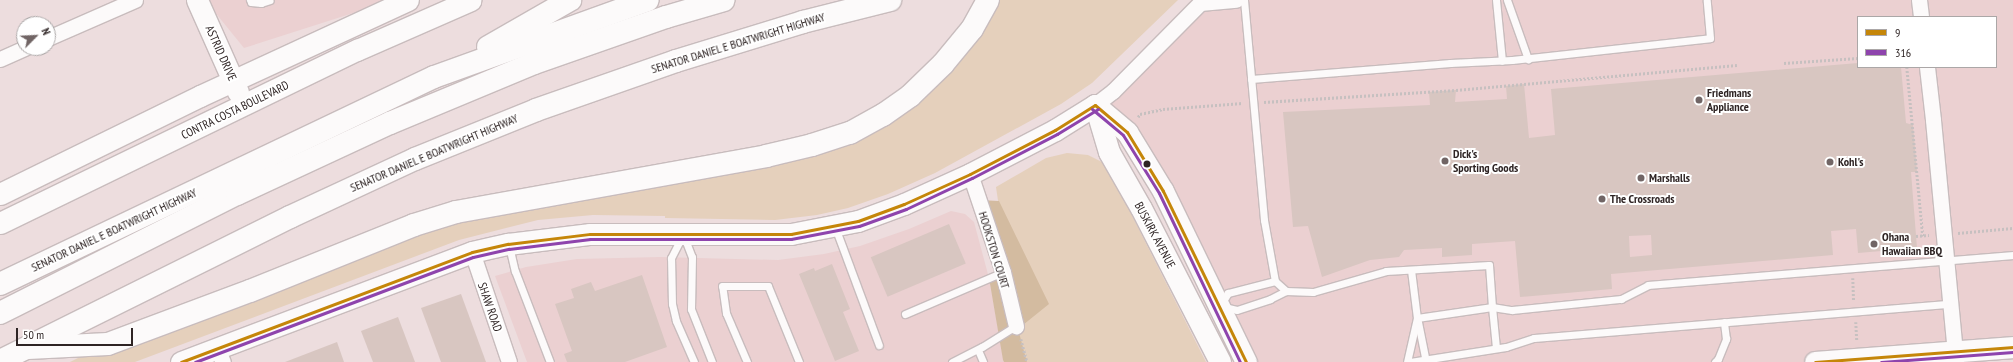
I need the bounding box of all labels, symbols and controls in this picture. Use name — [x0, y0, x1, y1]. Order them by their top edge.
street label: SENATOR DANIEL E BOATWRIGHT HIGHWAY — [649, 10, 827, 76]
north arrow — [16, 16, 56, 56]
legend — [1857, 16, 1997, 68]
street label: ASTRID DRIVE — [202, 23, 240, 83]
text: 9 — [1895, 25, 1900, 40]
text: N — [38, 26, 54, 37]
text: 316 — [1895, 45, 1911, 60]
street label: CONTRA COSTA BOULEVARD — [179, 78, 291, 142]
place label: Friedmans Appliance — [1707, 86, 1751, 114]
marker: Friedmans Appliance — [1694, 95, 1704, 105]
street label: SENATOR DANIEL E BOATWRIGHT HIGHWAY — [348, 111, 520, 195]
place label: Dick's Sporting Goods — [1453, 147, 1518, 175]
place label: Kohl's — [1838, 155, 1863, 169]
marker: Dick's Sporting Goods — [1440, 156, 1450, 166]
marker: Kohl's — [1825, 157, 1835, 167]
unlabelled marker — [1142, 159, 1152, 169]
place label: Marshalls — [1649, 171, 1690, 185]
marker: Marshalls — [1636, 173, 1646, 183]
street label: SENATOR DANIEL E BOATWRIGHT HIGHWAY — [29, 185, 199, 275]
place label: The Crossroads — [1610, 192, 1675, 206]
marker: The Crossroads — [1597, 194, 1607, 204]
street label: BUSKIRK AVENUE — [1131, 199, 1179, 271]
street label: HOOKSTON COURT — [975, 210, 1013, 290]
place label: Ohana Hawaiian BBQ — [1882, 230, 1942, 258]
marker: Ohana Hawaiian BBQ — [1869, 239, 1879, 249]
street label: SHAW ROAD — [475, 280, 505, 334]
scale bar — [18, 320, 135, 346]
text: 50 m — [23, 327, 44, 342]

